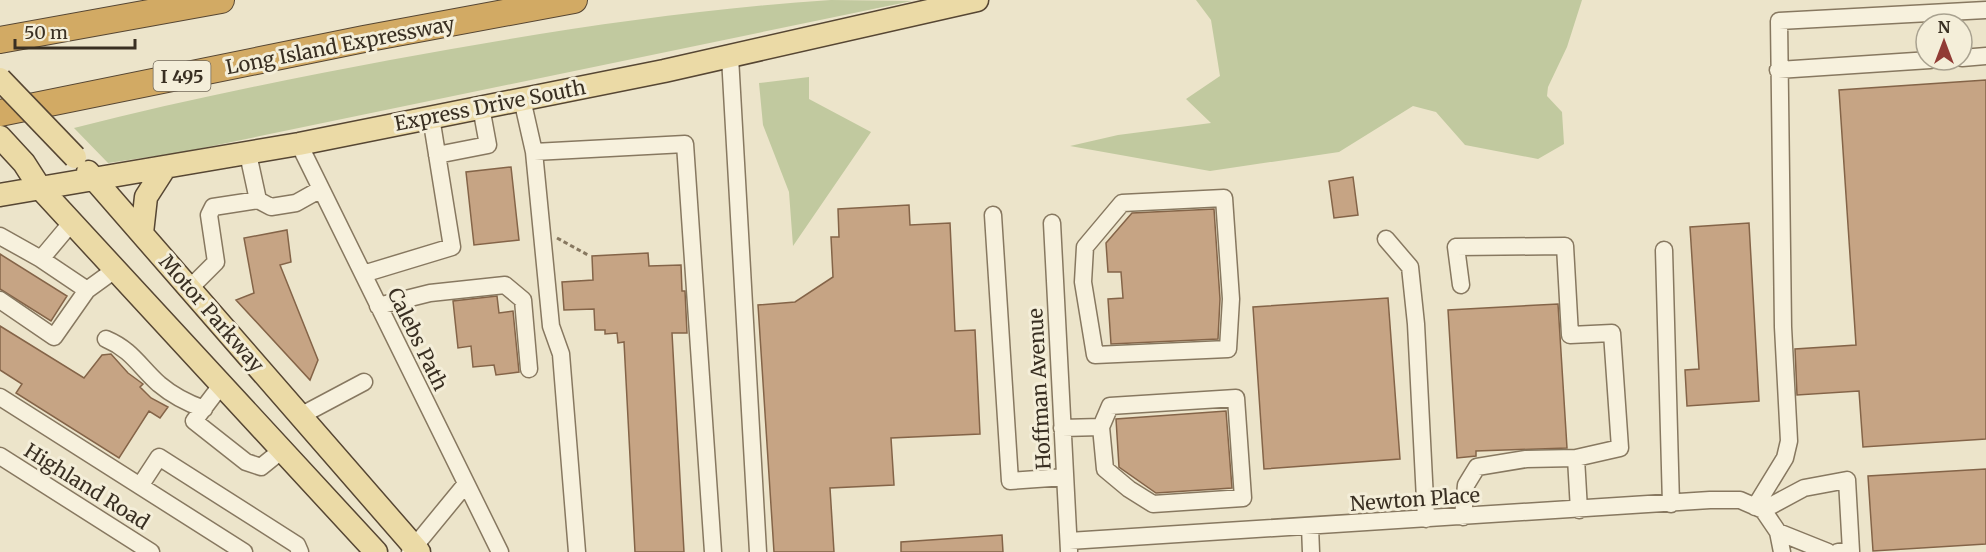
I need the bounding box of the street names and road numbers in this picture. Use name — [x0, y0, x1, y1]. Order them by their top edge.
street label: Long Island Expressway — [223, 10, 457, 79]
road number: I 495 — [154, 61, 210, 91]
street label: Express Drive South — [392, 74, 588, 136]
street label: Motor Parkway — [154, 249, 270, 377]
street label: Calebs Path — [382, 284, 454, 394]
street label: Hoffman Avenue — [1022, 308, 1056, 470]
street label: Highland Road — [20, 438, 154, 534]
street label: Newton Place — [1349, 482, 1481, 516]

